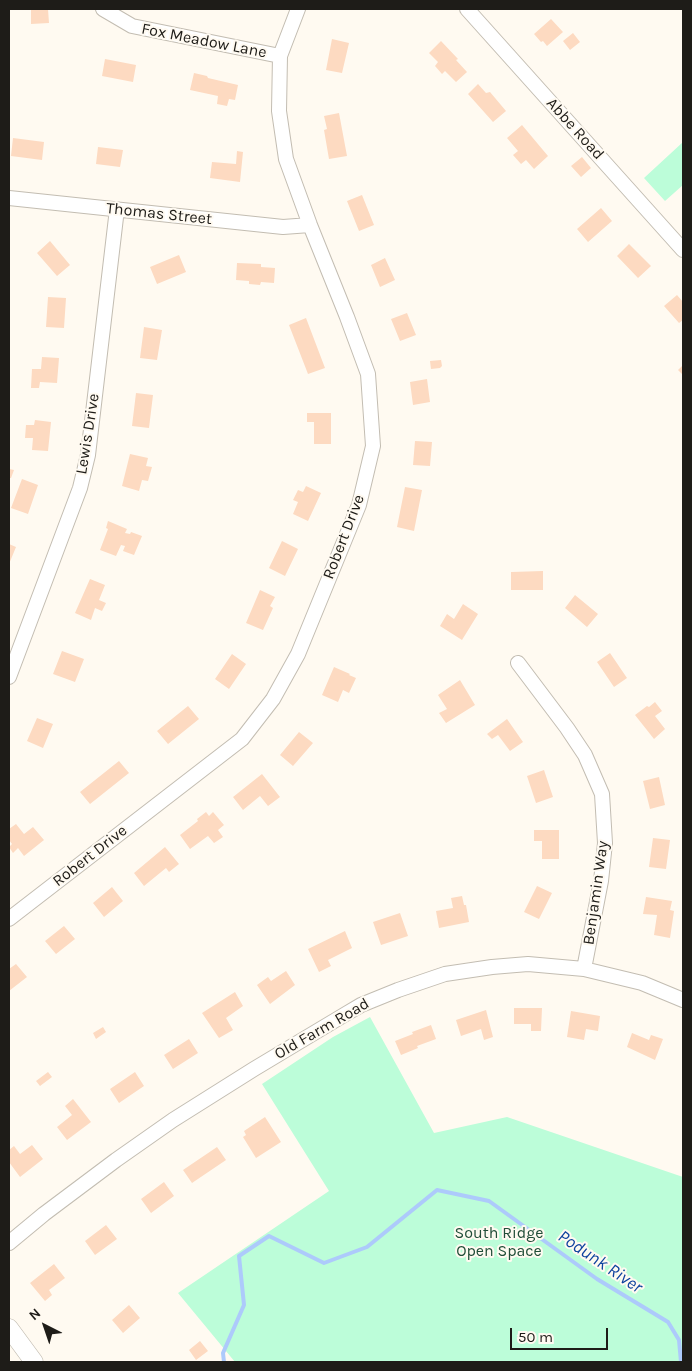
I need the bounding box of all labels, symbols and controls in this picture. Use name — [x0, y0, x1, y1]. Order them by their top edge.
street label: Fox Meadow Lane — [140, 19, 268, 63]
street label: Abbe Road — [542, 94, 608, 164]
street label: Thomas Street — [105, 199, 213, 229]
street label: Lewis Drive — [72, 392, 104, 476]
street label: Robert Drive — [319, 492, 369, 582]
street label: Robert Drive — [49, 821, 131, 891]
street label: Benjamin Way — [579, 840, 613, 946]
street label: Old Farm Road — [271, 994, 373, 1064]
park label: South Ridge Open Space — [455, 1223, 543, 1261]
water label: Podunk River — [554, 1226, 646, 1298]
north arrow — [20, 1301, 70, 1351]
text: N — [25, 1305, 44, 1324]
scale bar — [512, 1318, 610, 1350]
text: 50 m — [518, 1328, 553, 1346]

